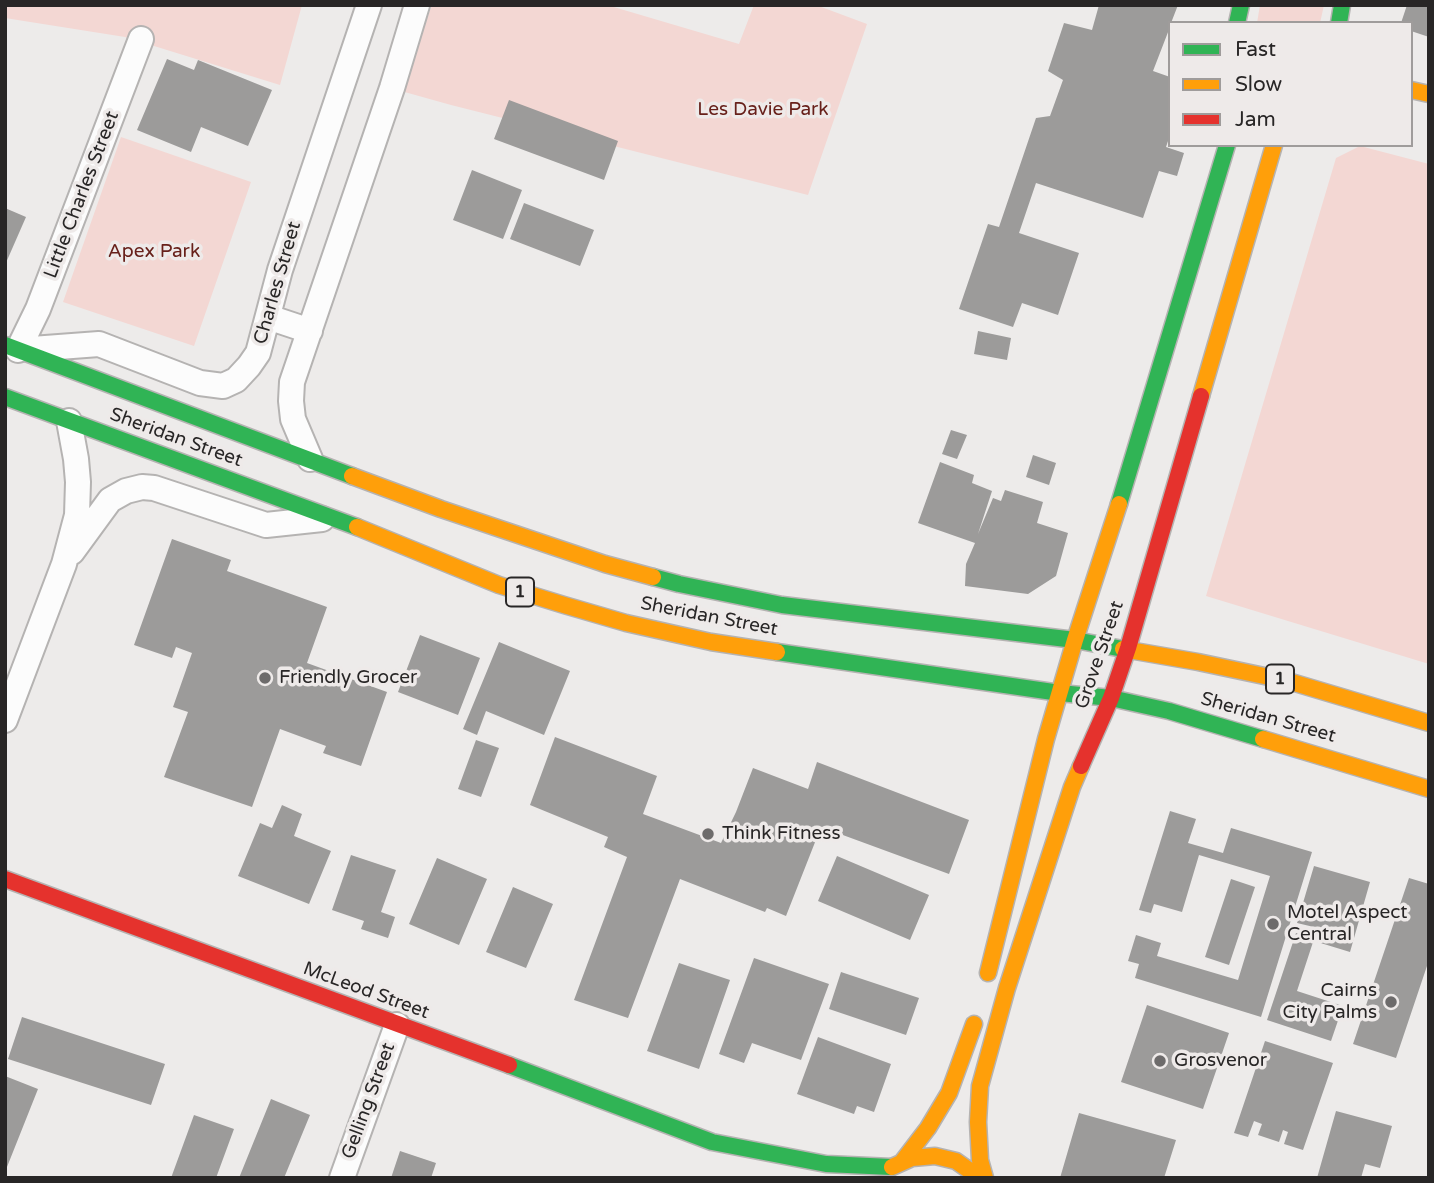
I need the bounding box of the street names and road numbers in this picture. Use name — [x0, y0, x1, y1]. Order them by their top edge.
street label: Little Charles Street — [40, 108, 124, 282]
street label: Charles Street — [250, 219, 306, 347]
street label: Sheridan Street — [107, 403, 245, 473]
road number: 1 — [506, 578, 534, 606]
street label: Sheridan Street — [638, 593, 780, 641]
street label: Grove Street — [1071, 598, 1129, 712]
road number: 1 — [1266, 664, 1294, 694]
street label: Sheridan Street — [1198, 688, 1338, 748]
street label: McLeod Street — [300, 958, 432, 1024]
street label: Gelling Street — [337, 1040, 401, 1162]

